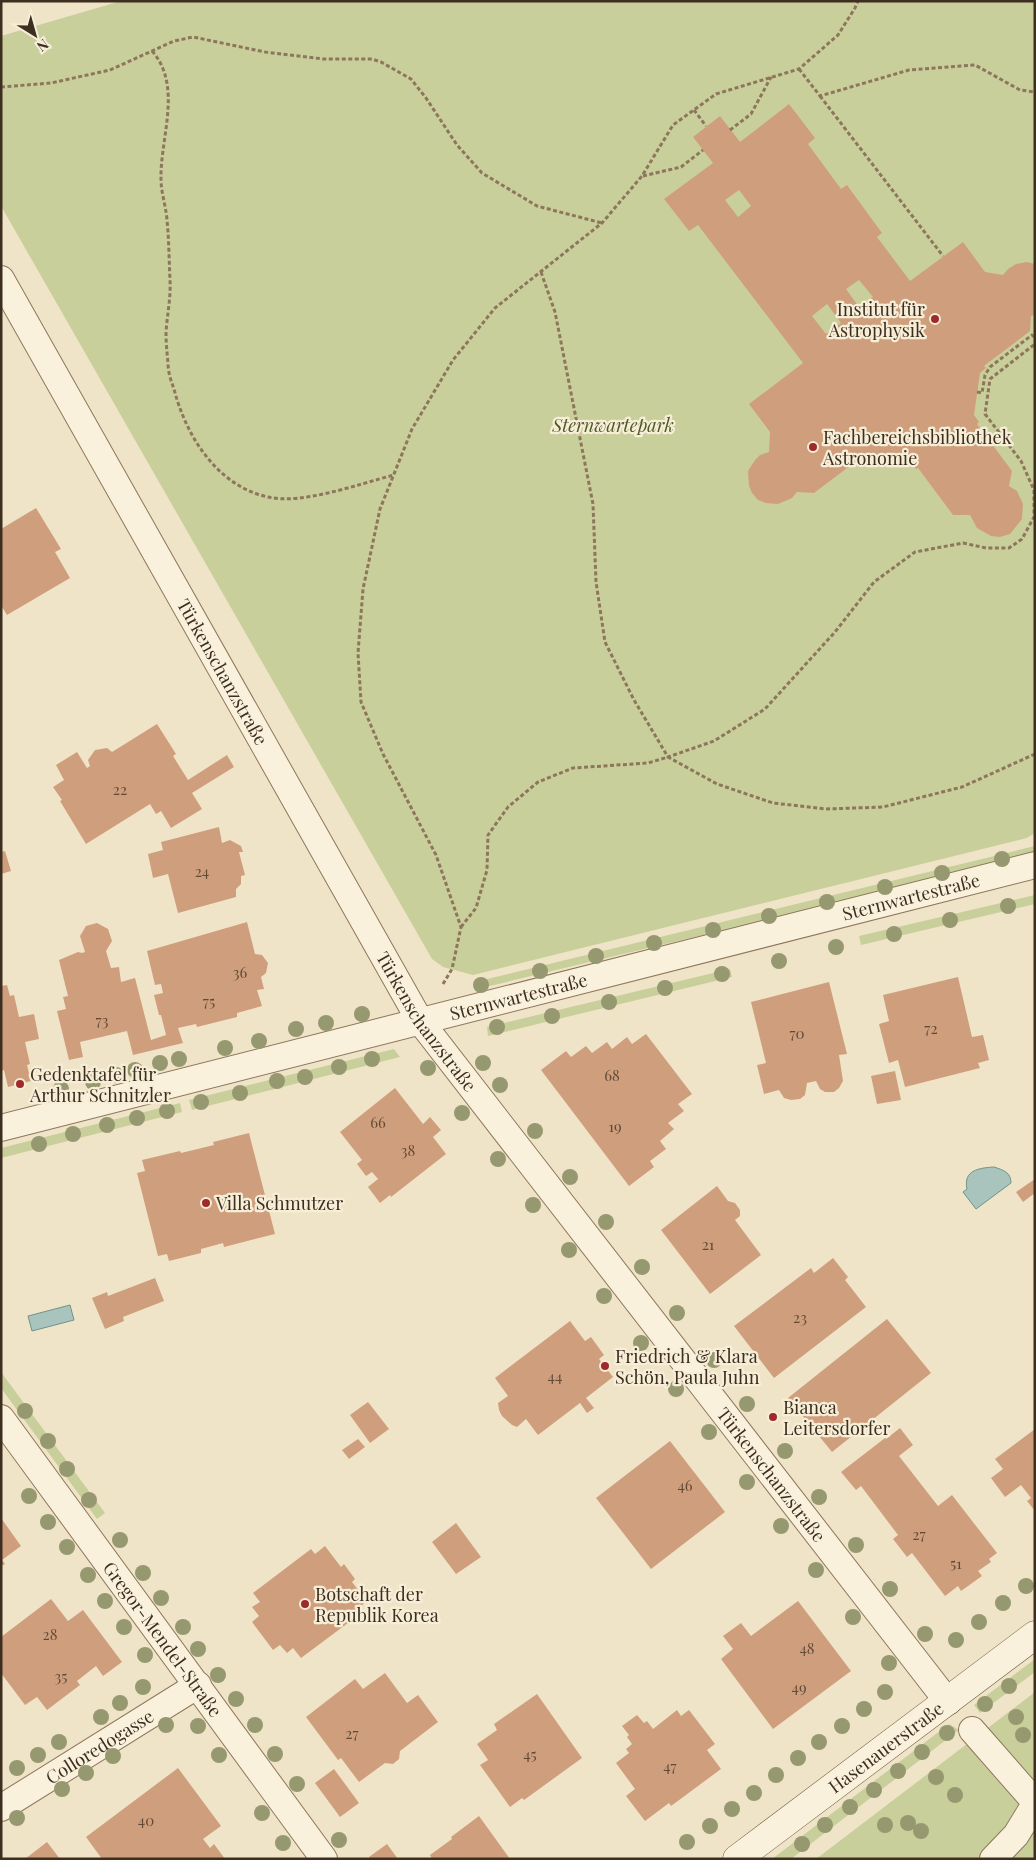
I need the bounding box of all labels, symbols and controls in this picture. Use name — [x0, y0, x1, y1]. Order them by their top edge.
north arrow — [10, 10, 60, 60]
text: N — [33, 35, 53, 56]
place label: Institut für Astrophysik — [828, 297, 925, 342]
marker: Institut für Astrophysik — [929, 313, 941, 325]
park label: Sternwartepark — [551, 413, 674, 437]
place label: Fachbereichsbibliothek Astronomie — [822, 425, 1012, 470]
marker: Fachbereichsbibliothek Astronomie — [807, 441, 819, 453]
street label: Türkenschanzstraße — [172, 594, 274, 749]
house number: 22 — [113, 779, 127, 799]
house number: 24 — [195, 861, 209, 881]
street label: Sternwartestraße — [840, 868, 982, 926]
street label: Türkenschanzstraße — [371, 947, 482, 1096]
house number: 36 — [233, 962, 247, 982]
street label: Sternwartestraße — [447, 967, 590, 1025]
house number: 75 — [203, 991, 215, 1011]
house number: 73 — [96, 1010, 109, 1030]
house number: 72 — [924, 1018, 938, 1038]
house number: 70 — [789, 1023, 805, 1043]
place label: Gedenktafel für Arthur Schnitzler — [29, 1062, 171, 1107]
house number: 68 — [604, 1065, 620, 1085]
marker: Gedenktafel für Arthur Schnitzler — [14, 1078, 26, 1090]
house number: 66 — [370, 1112, 386, 1132]
house number: 19 — [608, 1116, 622, 1136]
house number: 38 — [401, 1140, 415, 1160]
place label: Villa Schmutzer — [215, 1191, 343, 1215]
marker: Villa Schmutzer — [200, 1197, 212, 1209]
house number: 21 — [702, 1234, 715, 1254]
house number: 23 — [793, 1307, 807, 1327]
place label: Friedrich & Klara Schön, Paula Juhn — [615, 1344, 760, 1389]
marker: Friedrich & Klara Schön, Paula Juhn — [599, 1360, 611, 1372]
house number: 44 — [548, 1366, 562, 1386]
place label: Bianca Leitersdorfer — [783, 1395, 891, 1440]
street label: Türkenschanzstraße — [712, 1402, 831, 1547]
marker: Bianca Leitersdorfer — [767, 1411, 779, 1423]
house number: 46 — [677, 1475, 693, 1495]
house number: 27 — [912, 1524, 926, 1544]
house number: 51 — [950, 1553, 962, 1573]
street label: Gregor-Mendel-Straße — [98, 1557, 228, 1721]
place label: Botschaft der Republik Korea — [315, 1582, 439, 1627]
marker: Botschaft der Republik Korea — [299, 1598, 311, 1610]
house number: 28 — [43, 1624, 58, 1644]
house number: 48 — [799, 1638, 815, 1658]
house number: 35 — [55, 1666, 68, 1686]
house number: 49 — [791, 1677, 807, 1697]
street label: Hasenauerstraße — [823, 1696, 948, 1798]
street label: Colloredogasse — [41, 1704, 158, 1789]
house number: 27 — [345, 1723, 359, 1743]
house number: 45 — [523, 1744, 537, 1764]
house number: 47 — [663, 1756, 677, 1776]
house number: 40 — [138, 1810, 154, 1830]

